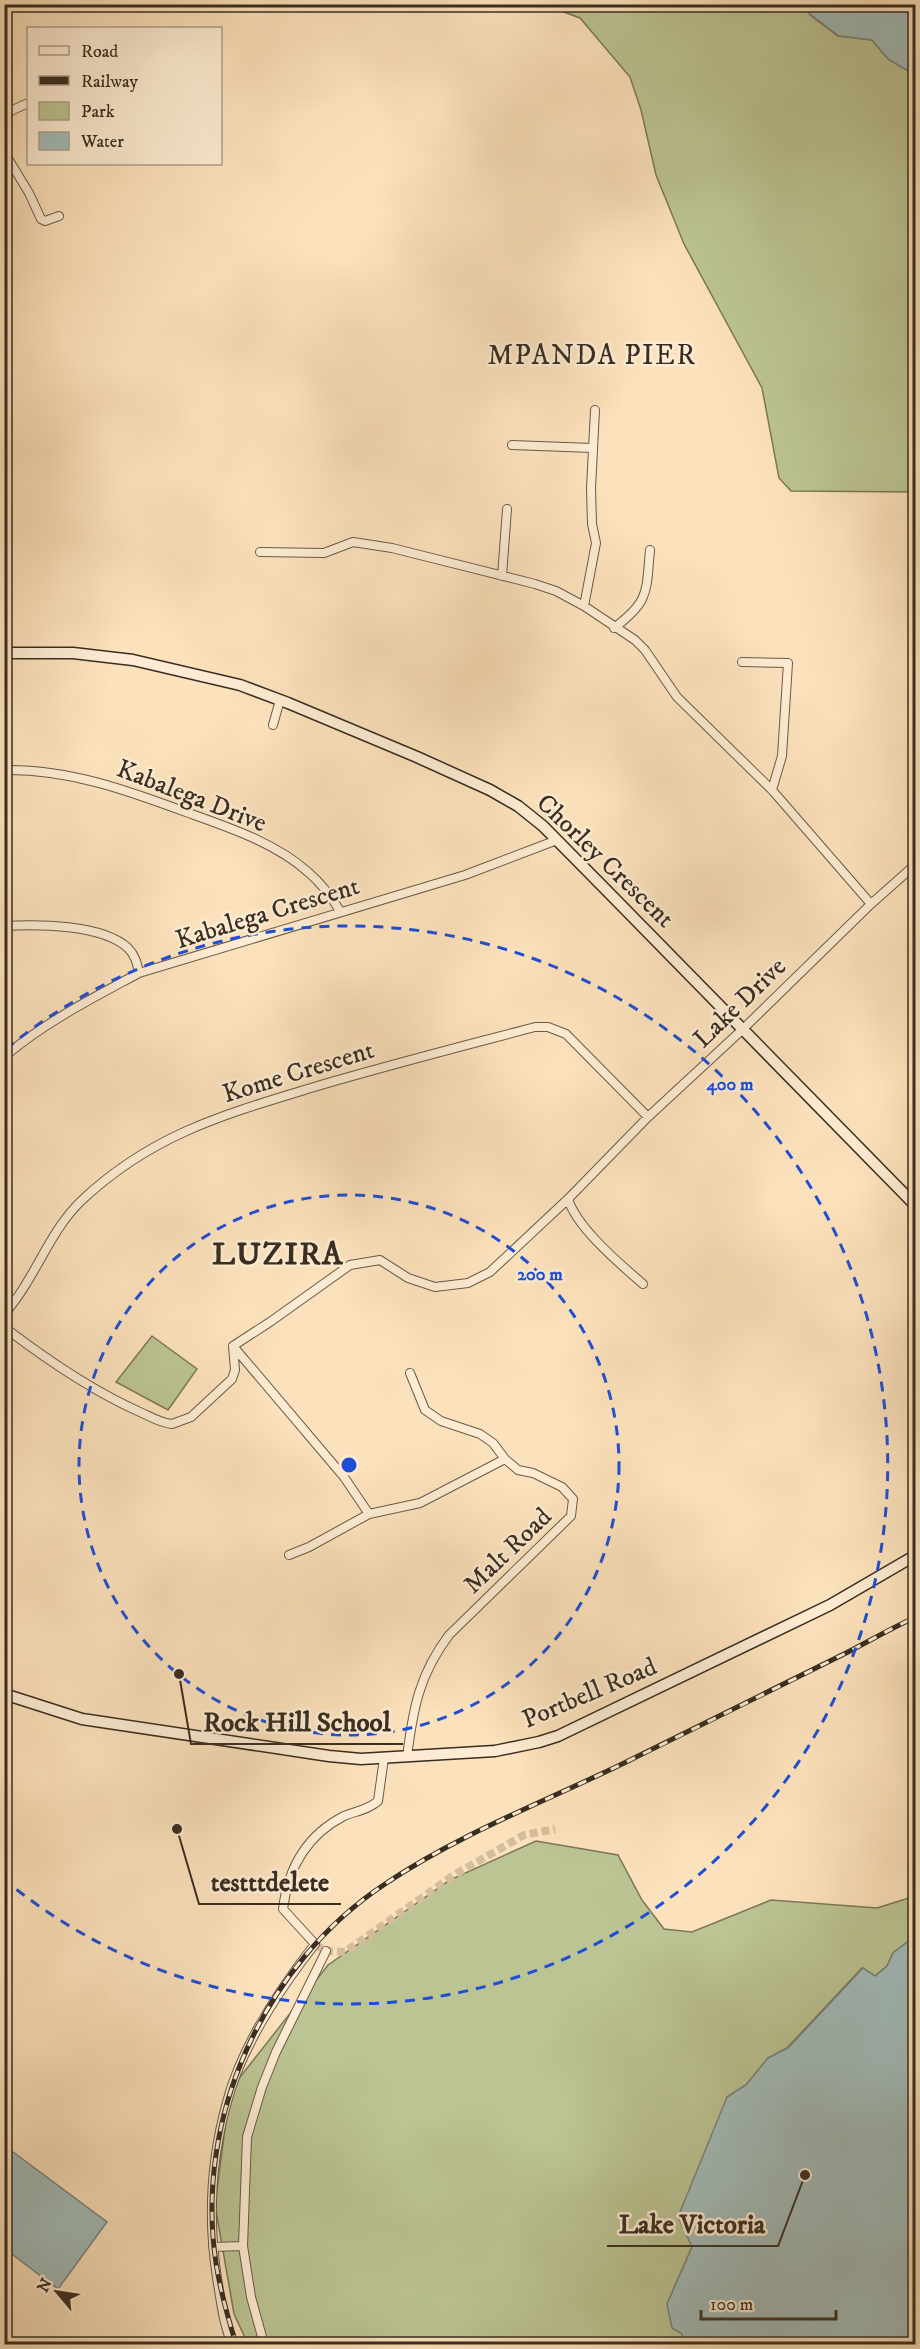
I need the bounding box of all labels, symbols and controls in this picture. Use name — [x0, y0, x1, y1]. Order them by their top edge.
legend — [27, 27, 222, 165]
text: Road — [81, 41, 118, 63]
text: Railway — [81, 71, 139, 93]
text: Park — [81, 101, 115, 123]
text: Water — [80, 131, 124, 153]
district label: MPANDA PIER — [487, 338, 697, 373]
street label: Kabalega Drive — [112, 753, 271, 840]
street label: Chorley Crescent — [529, 787, 681, 935]
street label: Kabalega Crescent — [172, 870, 363, 957]
street label: Lake Drive — [687, 951, 793, 1055]
street label: Kome Crescent — [219, 1034, 378, 1111]
text: 400 m — [705, 1074, 754, 1096]
district label: LUZIRA — [212, 1235, 344, 1275]
text: 200 m — [517, 1264, 563, 1286]
centre of rings — [339, 1455, 359, 1475]
street label: Malt Road — [457, 1501, 559, 1601]
street label: Portbell Road — [517, 1650, 662, 1737]
callout: Rock Hill School — [191, 1699, 403, 1744]
text: Rock Hill School — [203, 1706, 392, 1740]
callout: testttdelete — [199, 1859, 341, 1904]
text: testttdelete — [211, 1866, 329, 1900]
callout: Lake Victoria — [607, 2201, 778, 2246]
text: Lake Victoria — [619, 2208, 766, 2242]
north arrow — [27, 2262, 87, 2322]
text: N — [33, 2275, 57, 2296]
scale bar — [701, 2283, 836, 2321]
text: 100 m — [710, 2294, 753, 2316]

